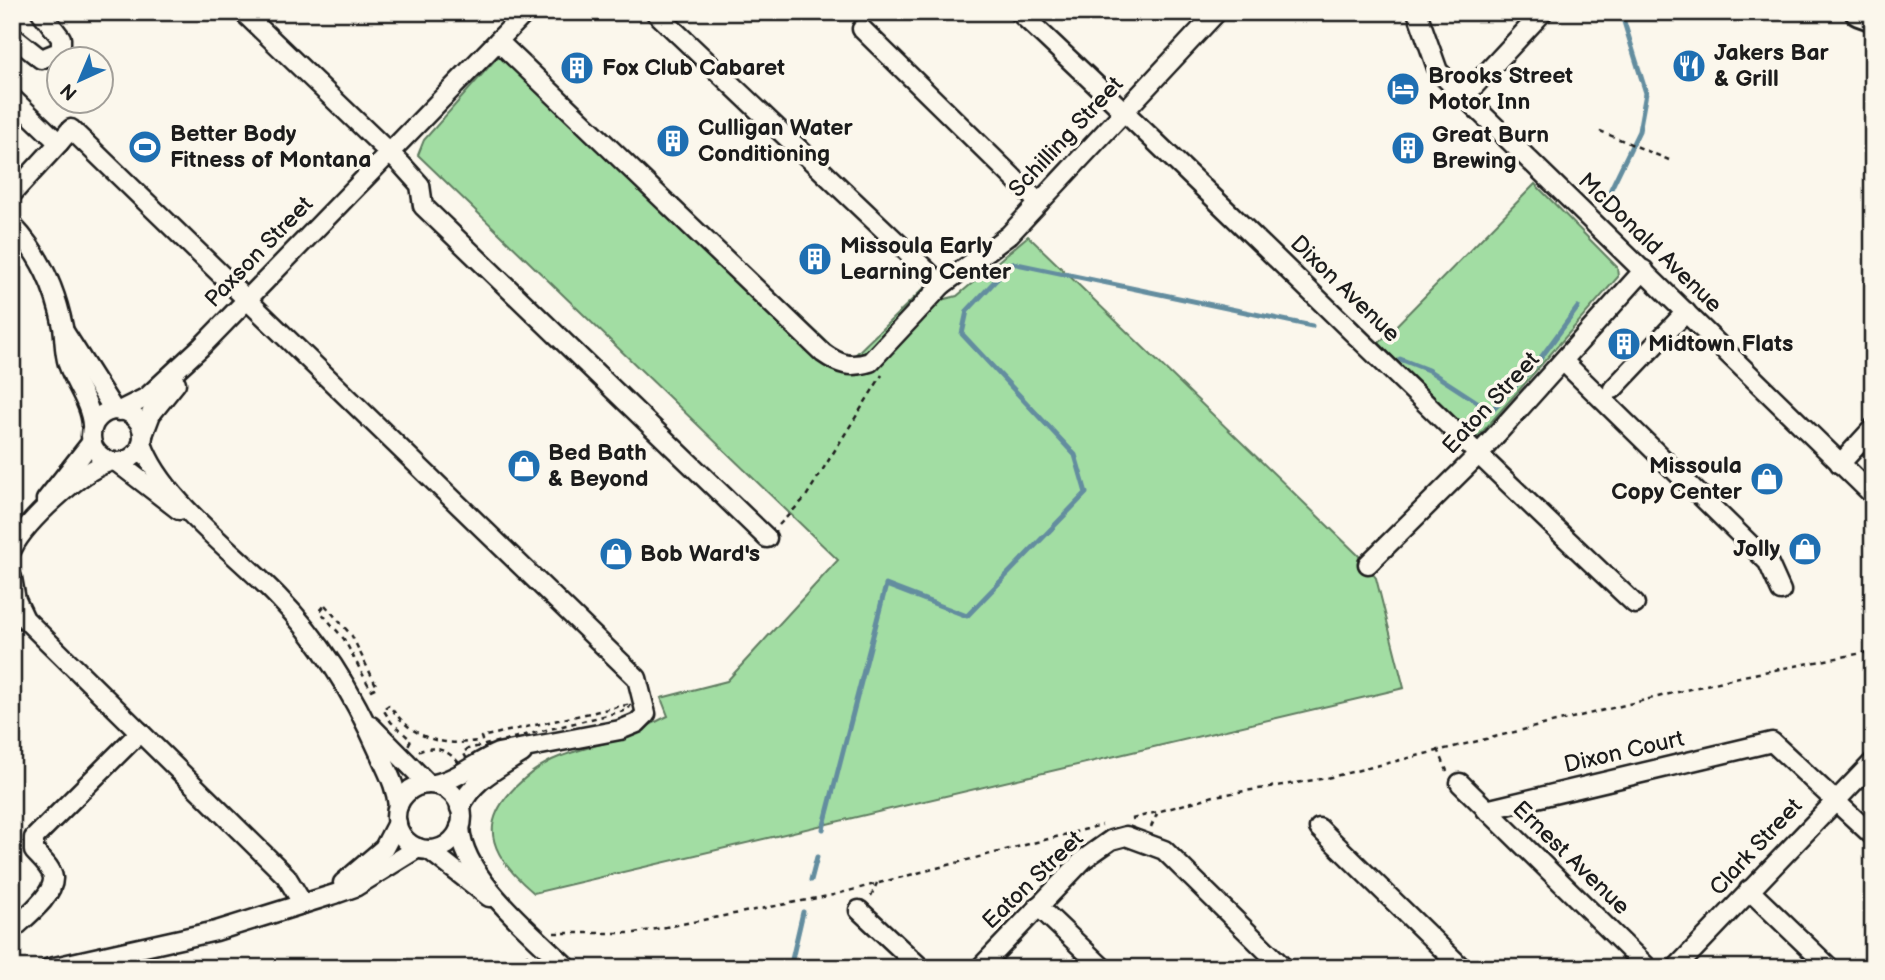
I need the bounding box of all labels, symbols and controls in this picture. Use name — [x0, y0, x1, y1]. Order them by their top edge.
place label: Jakers Bar & Grill — [1714, 39, 1830, 93]
north arrow — [46, 46, 116, 116]
restaurant icon: Jakers Bar & Grill — [1670, 47, 1708, 85]
building icon: Fox Club Cabaret — [558, 49, 596, 87]
place label: Fox Club Cabaret — [602, 54, 785, 82]
place label: Brooks Street Motor Inn — [1428, 62, 1573, 116]
hotel icon: Brooks Street Motor Inn — [1384, 70, 1422, 108]
street label: Schilling Street — [1003, 71, 1129, 203]
text: N — [56, 78, 82, 104]
place label: Culligan Water Conditioning — [698, 114, 854, 168]
place label: Better Body Fitness of Montana — [170, 120, 371, 174]
place label: Great Burn Brewing — [1432, 121, 1549, 175]
building icon: Culligan Water Conditioning — [654, 122, 692, 160]
sports icon: Better Body Fitness of Montana — [126, 128, 164, 166]
building icon: Great Burn Brewing — [1389, 129, 1427, 167]
street label: McDonald Avenue — [1572, 167, 1728, 319]
street label: Paxson Street — [199, 191, 319, 313]
street label: Dixon Avenue — [1284, 230, 1406, 348]
place label: Missoula Early Learning Center — [840, 232, 1012, 286]
building icon: Missoula Early Learning Center — [796, 240, 834, 278]
building icon: Midtown Flats — [1605, 325, 1643, 363]
place label: Midtown Flats — [1648, 330, 1793, 358]
street label: Eaton Street — [1437, 346, 1545, 460]
place label: Bed Bath & Beyond — [548, 439, 649, 493]
shop icon: Bed Bath & Beyond — [505, 447, 543, 485]
place label: Missoula Copy Center — [1611, 452, 1743, 506]
shop icon: Missoula Copy Center — [1748, 460, 1786, 498]
shop icon: Jolly — [1786, 530, 1824, 568]
shop icon: Bob Ward's — [597, 535, 635, 573]
place label: Jolly — [1733, 535, 1780, 563]
place label: Bob Ward's — [640, 540, 760, 568]
street label: Dixon Court — [1561, 725, 1687, 779]
street label: Clark Street — [1704, 793, 1808, 901]
street label: Ernest Avenue — [1507, 795, 1635, 921]
street label: Eaton Street — [977, 825, 1089, 935]

